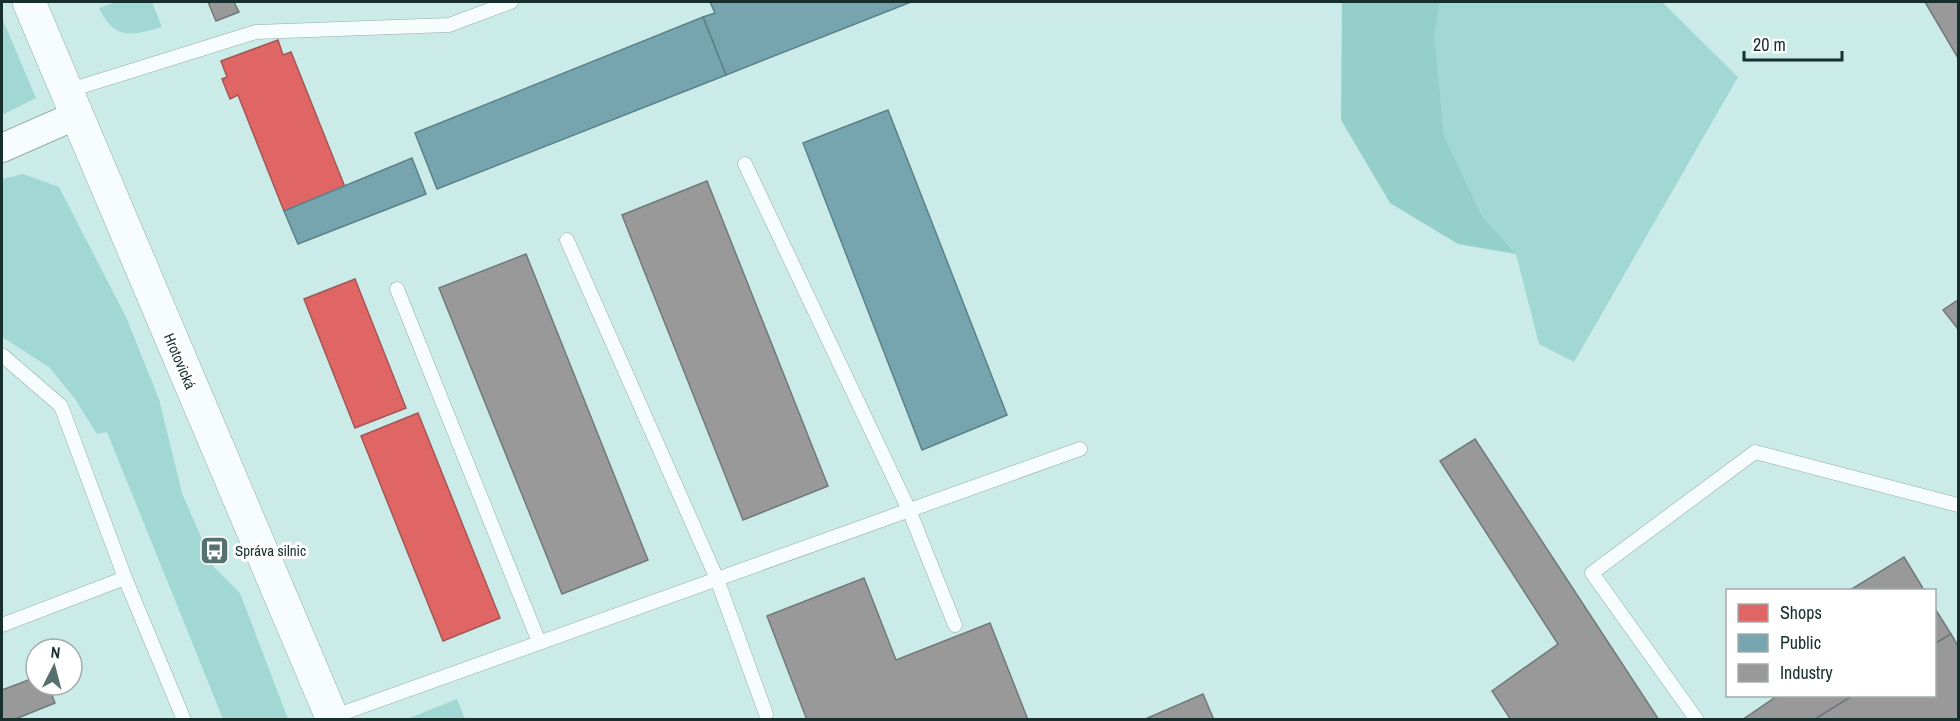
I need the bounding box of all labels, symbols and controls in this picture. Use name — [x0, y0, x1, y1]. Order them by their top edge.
scale bar — [1744, 24, 1842, 62]
text: 20 m — [1753, 32, 1786, 57]
street label: Hrotovická — [159, 330, 201, 392]
bus stop icon: Správa silnic — [198, 534, 230, 566]
place label: Správa silnic — [235, 540, 306, 561]
legend — [1726, 589, 1936, 697]
text: Shops — [1780, 600, 1822, 625]
text: Public — [1780, 630, 1821, 655]
north arrow — [24, 637, 84, 697]
text: N — [50, 641, 61, 664]
text: Industry — [1780, 660, 1833, 685]

